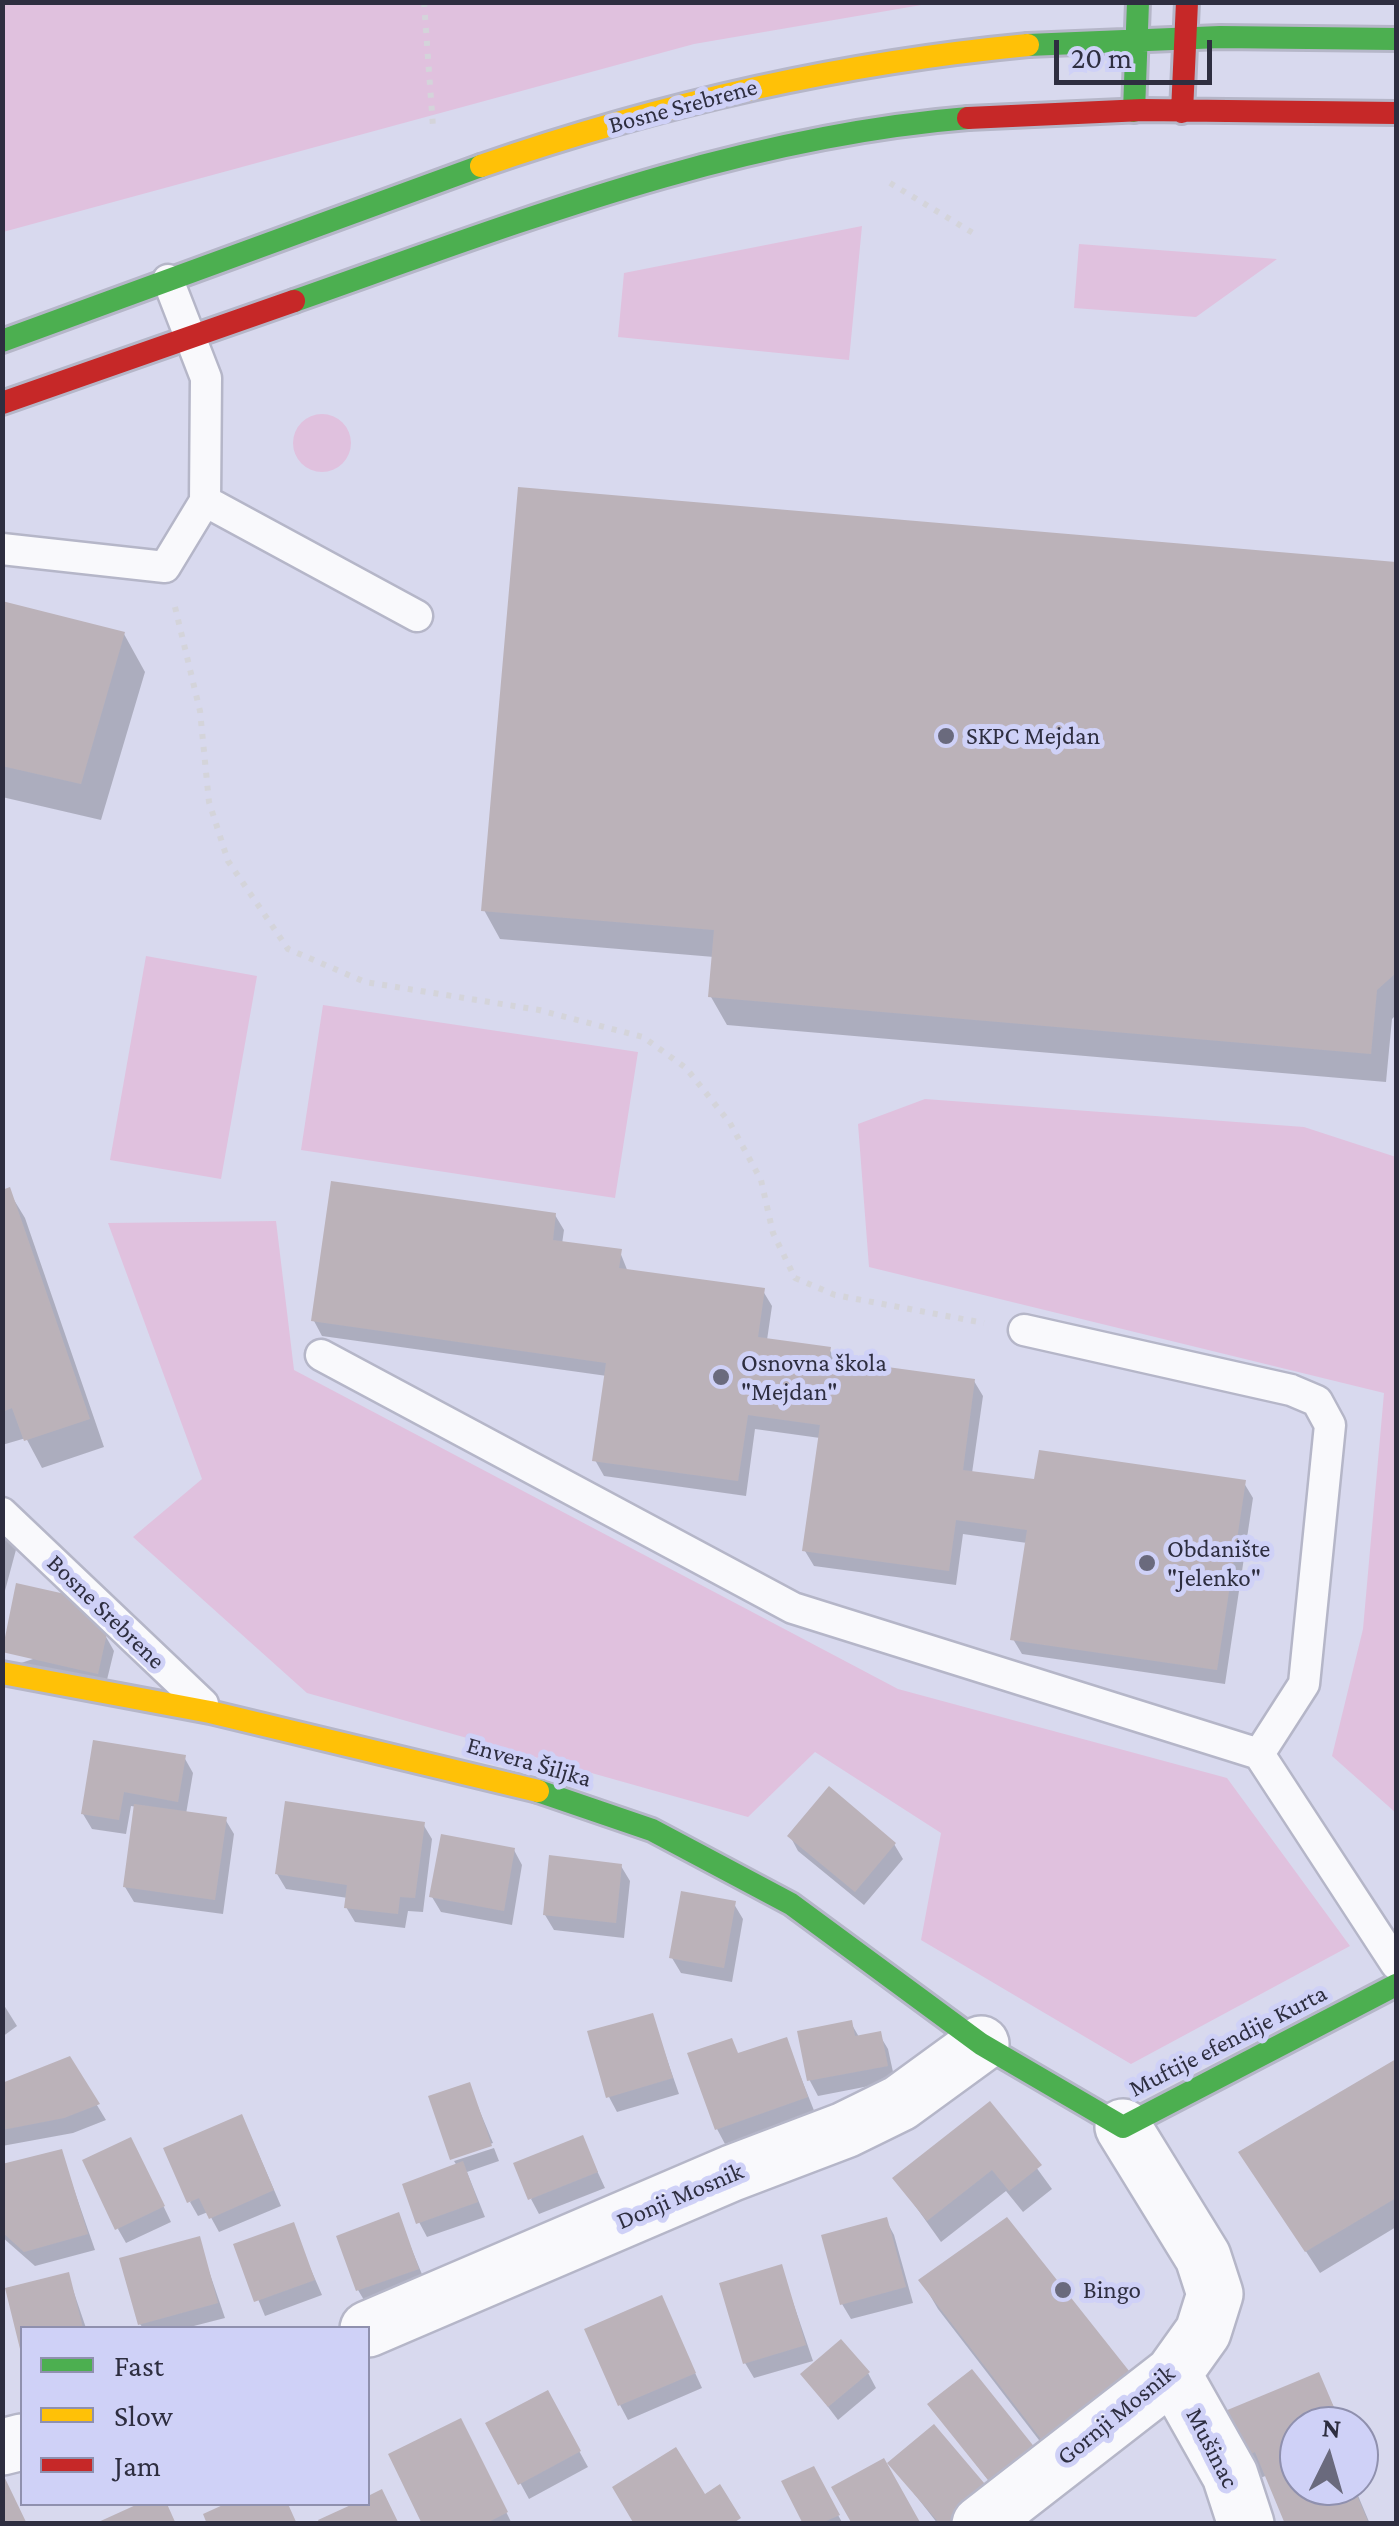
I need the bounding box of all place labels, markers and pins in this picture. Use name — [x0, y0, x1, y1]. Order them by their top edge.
place label: SKPC Mejdan — [966, 721, 1100, 751]
marker: SKPC Mejdan — [935, 725, 957, 747]
place label: Osnovna škola "Mejdan" — [741, 1348, 887, 1407]
marker: Osnovna škola "Mejdan" — [710, 1366, 732, 1388]
place label: Obdanište "Jelenko" — [1167, 1534, 1270, 1593]
marker: Obdanište "Jelenko" — [1136, 1552, 1158, 1574]
place label: Bingo — [1083, 2275, 1141, 2305]
marker: Bingo — [1052, 2279, 1074, 2301]

